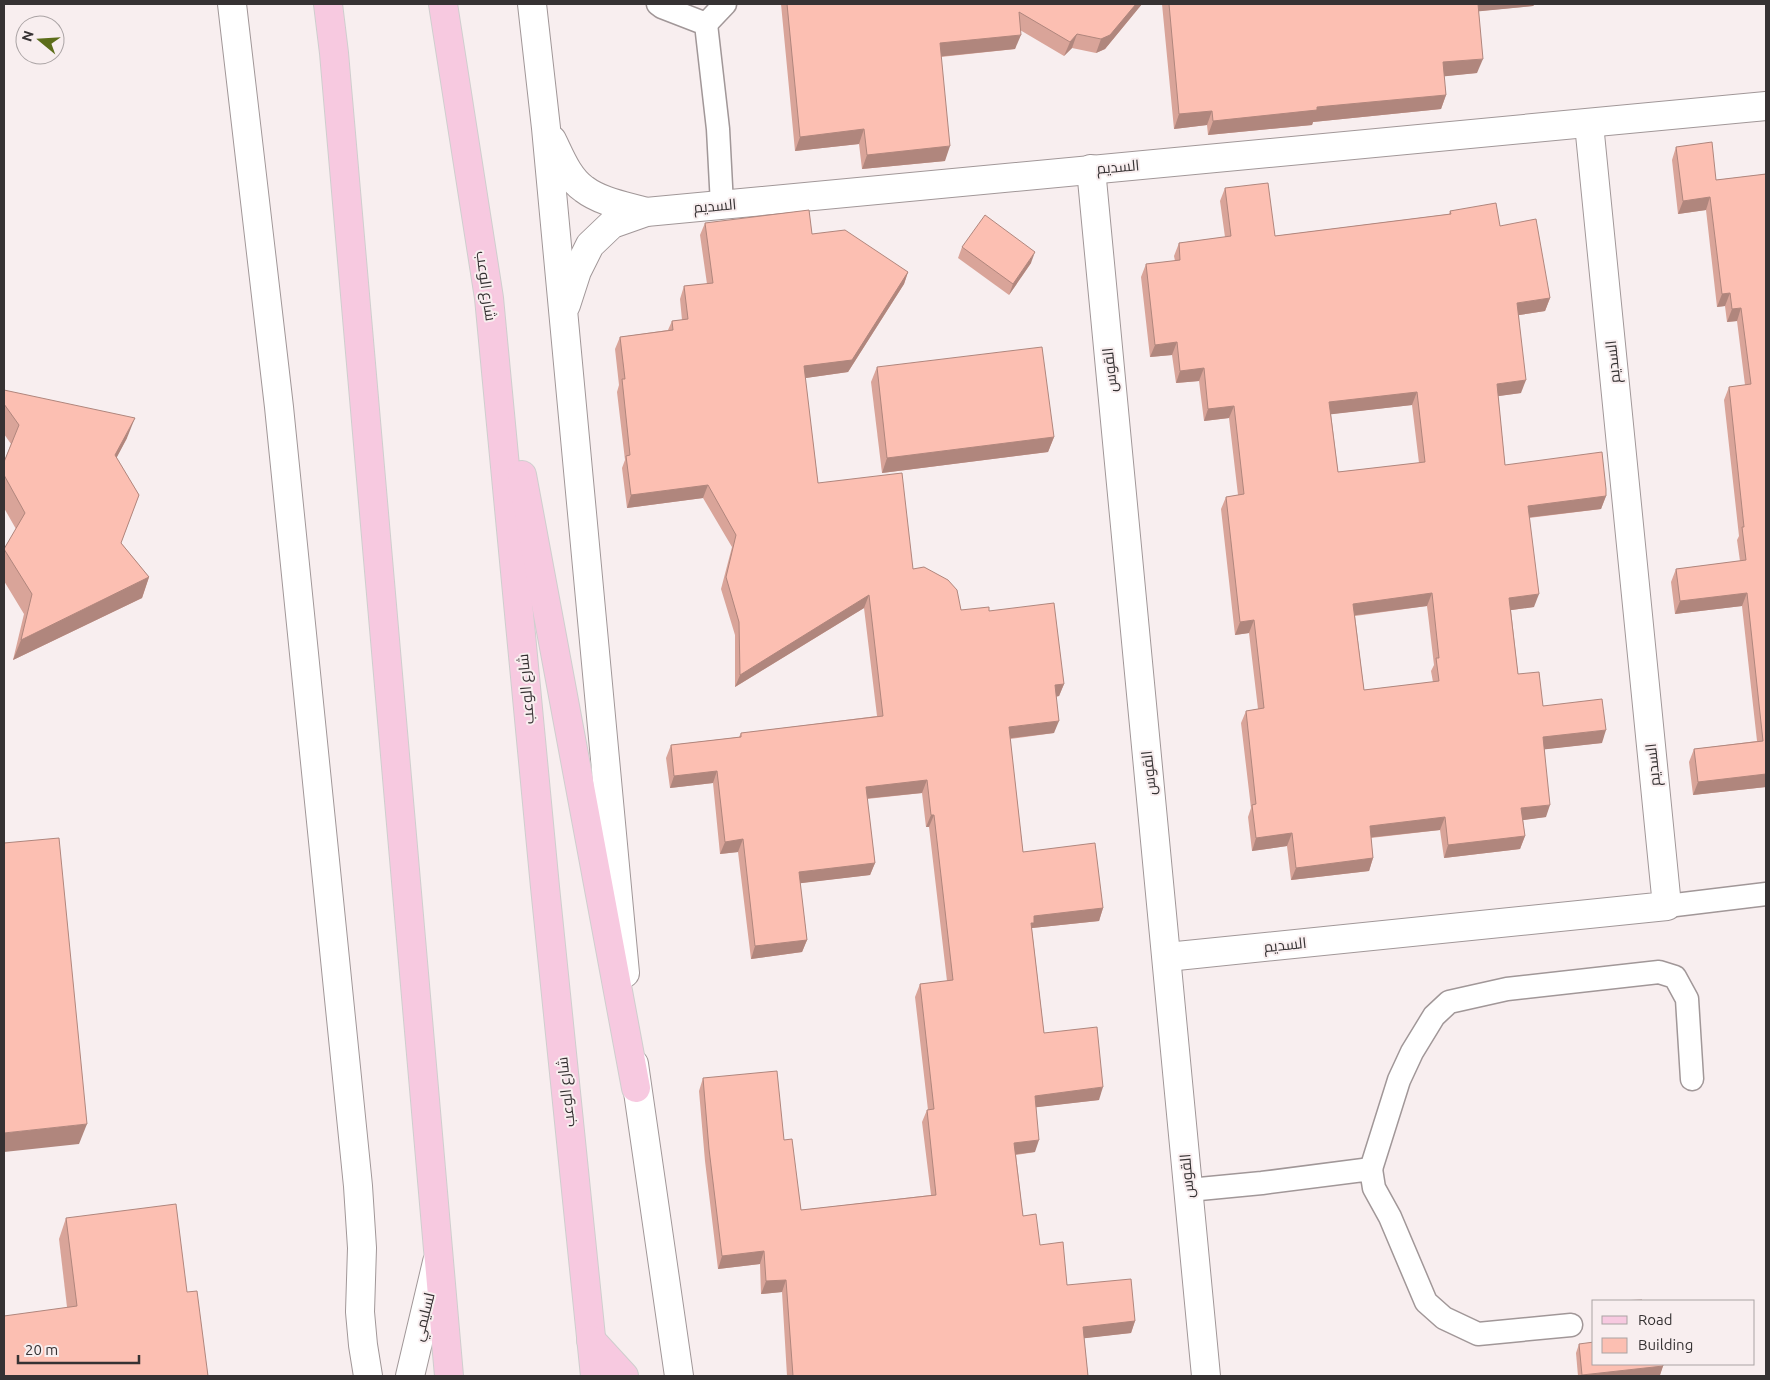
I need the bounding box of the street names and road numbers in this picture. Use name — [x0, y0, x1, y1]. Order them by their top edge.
street label: السديم — [1096, 156, 1140, 179]
street label: السديم — [693, 195, 737, 218]
street label: شارع الوعب — [470, 250, 500, 322]
street label: السديم — [1602, 340, 1625, 384]
street label: القوس — [1099, 347, 1122, 393]
street label: شارع الوعب — [514, 653, 540, 725]
street label: السديم — [1642, 743, 1665, 787]
street label: القوس — [1138, 750, 1161, 796]
street label: السديم — [1263, 934, 1307, 957]
street label: شارع الوعب — [553, 1056, 581, 1128]
street label: القوس — [1176, 1153, 1199, 1199]
street label: لسليمي — [409, 1291, 442, 1344]

